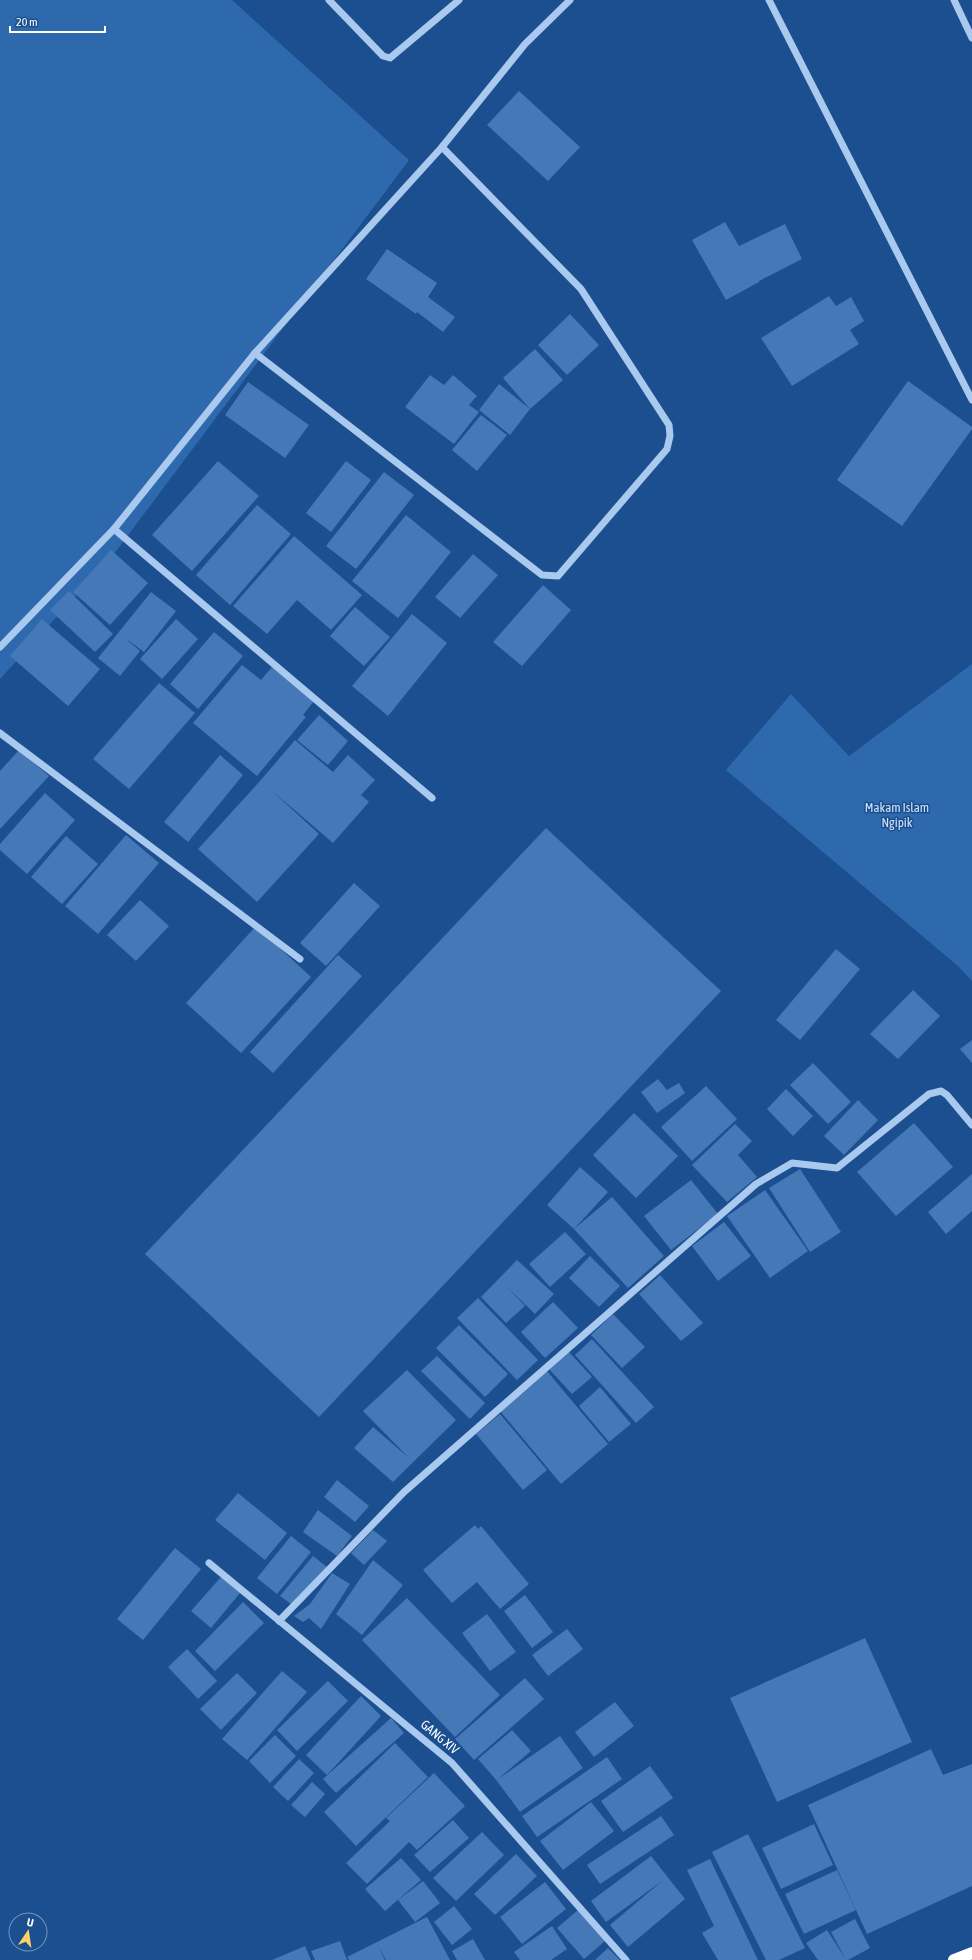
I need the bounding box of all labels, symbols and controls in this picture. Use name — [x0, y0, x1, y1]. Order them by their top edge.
scale bar — [10, 8, 105, 34]
text: 20 m — [16, 15, 38, 29]
park label: Makam Islam Ngipik — [865, 800, 929, 830]
street label: GANG XIV — [418, 1717, 463, 1758]
north arrow — [8, 1912, 48, 1952]
text: U — [26, 1916, 35, 1929]

